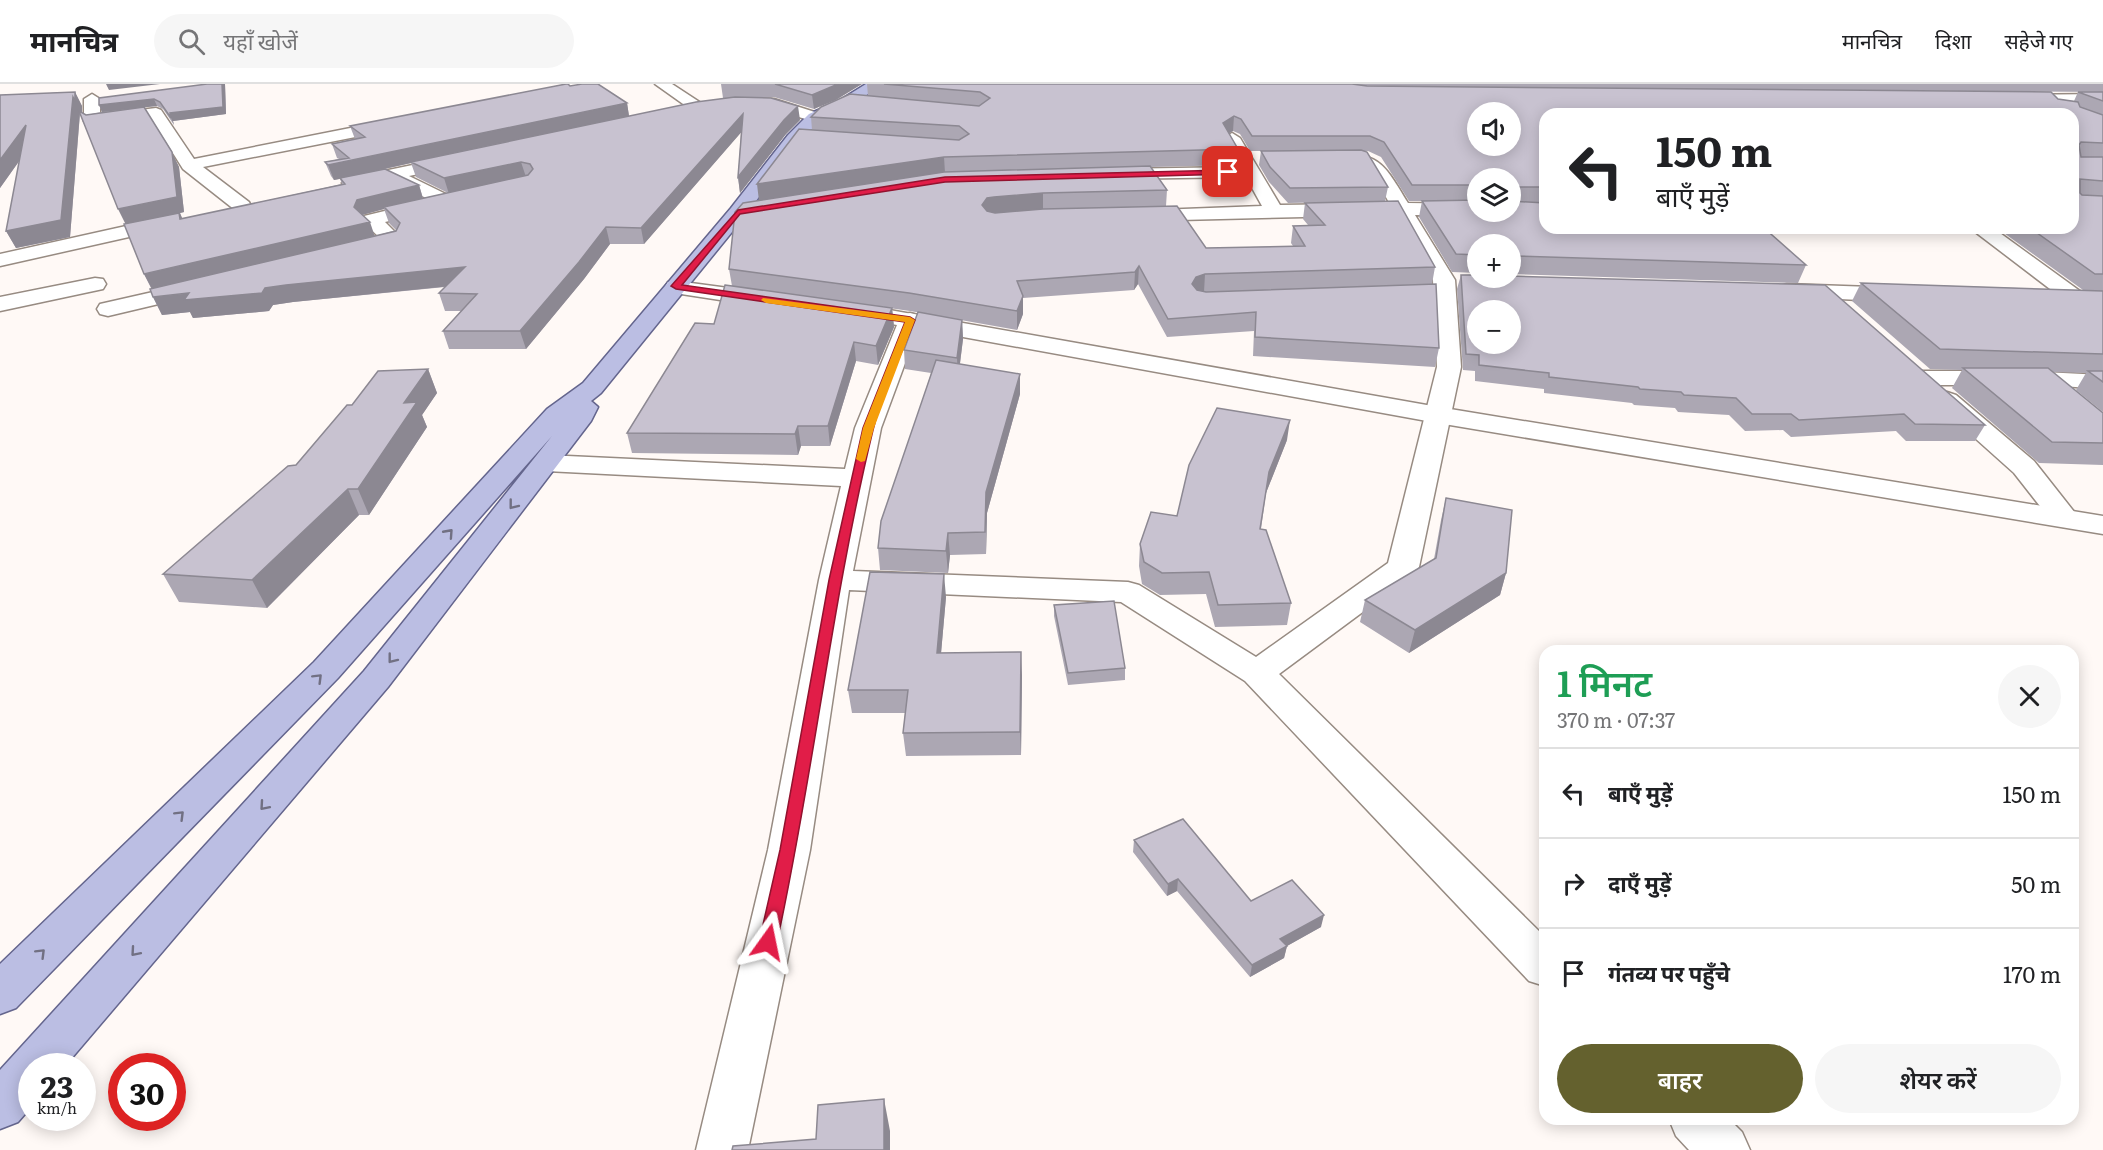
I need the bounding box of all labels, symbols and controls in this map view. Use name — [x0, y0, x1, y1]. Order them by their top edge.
search box — [154, 14, 574, 68]
text: मानचित्र — [30, 19, 118, 61]
text: यहाँ खोजें — [223, 24, 298, 57]
text: मानचित्र — [1842, 24, 1902, 55]
text: दिशा — [1935, 24, 1971, 55]
text: सहेजे गए — [2004, 24, 2073, 55]
icon: search — [175, 25, 208, 58]
map controls — [1467, 102, 1521, 354]
button: sound — [1467, 102, 1521, 156]
text: 150 m — [1656, 118, 1772, 180]
icon: left — [1557, 132, 1635, 210]
pin — [1202, 146, 1253, 197]
icon: arrive — [1211, 155, 1244, 188]
button: layers — [1467, 168, 1521, 222]
text: बाएँ मुड़ें — [1656, 175, 1729, 215]
button: + — [1467, 234, 1521, 288]
button: − — [1467, 300, 1521, 354]
one-way arrow — [509, 499, 520, 510]
one-way arrow — [442, 530, 453, 540]
one-way arrow — [389, 652, 400, 663]
text: 1 मिनट — [1557, 655, 1652, 708]
button: close — [1998, 665, 2061, 728]
one-way arrow — [312, 674, 322, 685]
text: 370 m · 07:37 — [1557, 704, 1675, 734]
text: बाएँ मुड़ें — [1608, 776, 1673, 809]
icon: left — [1557, 777, 1590, 810]
text: 150 m — [2002, 777, 2061, 810]
one-way arrow — [260, 799, 271, 810]
one-way arrow — [172, 812, 183, 823]
text: दाएँ मुड़ें — [1608, 866, 1671, 899]
icon: right — [1557, 867, 1590, 900]
text: 50 m — [2011, 867, 2061, 900]
position arrow — [736, 910, 800, 974]
one-way arrow — [131, 945, 142, 956]
one-way arrow — [34, 949, 45, 960]
text: गंतव्य पर पहुँचे — [1608, 956, 1730, 989]
icon: arrive — [1557, 957, 1590, 990]
text: 170 m — [2003, 957, 2061, 990]
button: बाहर — [1557, 1044, 1803, 1113]
button: शेयर करें — [1815, 1044, 2061, 1113]
speed limit sign: 30 — [108, 1053, 186, 1131]
text: 23 — [41, 1063, 73, 1107]
text: km/h — [37, 1096, 77, 1119]

